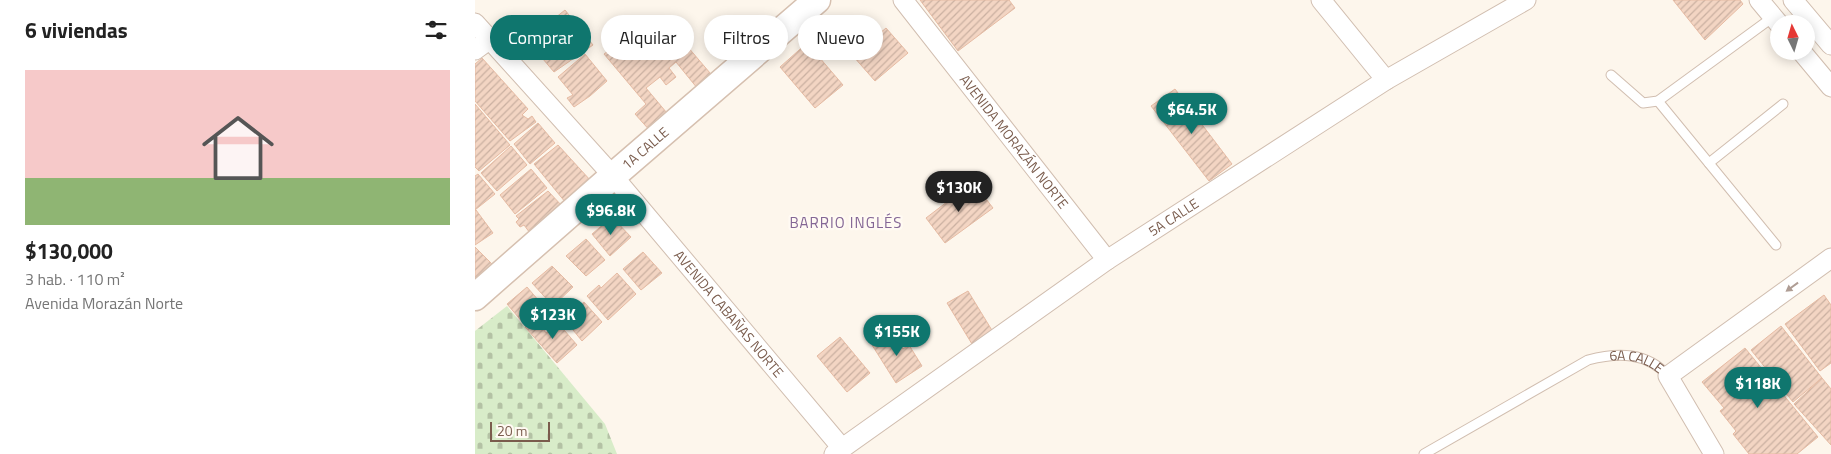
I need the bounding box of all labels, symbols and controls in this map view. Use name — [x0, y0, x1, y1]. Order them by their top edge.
text: 6 viviendas — [25, 14, 128, 46]
chip: Comprar — [490, 15, 591, 60]
chip: Alquilar — [601, 15, 694, 60]
chip: Filtros — [704, 15, 788, 60]
chip: Nuevo — [798, 15, 883, 60]
north arrow — [1770, 15, 1815, 60]
map controls — [1770, 15, 1815, 60]
icon: filters — [422, 16, 450, 44]
street label: AVENIDA MORAZÁN NORTE — [955, 70, 1074, 213]
pin: $64.5K — [1151, 92, 1233, 135]
text: $64.5K — [1167, 97, 1217, 121]
icon: home — [193, 103, 283, 193]
street label: 1A CALLE — [617, 121, 673, 174]
pin: $130K — [924, 170, 994, 213]
text: $130K — [936, 175, 982, 199]
street label: 5A CALLE — [1144, 192, 1203, 241]
pin: $96.8K — [570, 194, 652, 236]
text: $96.8K — [586, 198, 636, 222]
district label: BARRIO INGLÉS — [789, 211, 903, 234]
text: $130,000 — [25, 235, 113, 267]
street label: AVENIDA CABAÑAS NORTE — [670, 245, 789, 382]
text: 3 hab. · 110 m² — [25, 267, 125, 291]
one-way arrow — [1786, 281, 1799, 292]
text: Avenida Morazán Norte — [25, 291, 183, 315]
pin: $123K — [518, 298, 588, 340]
text: $123K — [530, 302, 576, 326]
pin: $155K — [862, 314, 932, 357]
text: $155K — [874, 319, 920, 343]
street label: 6A CALLE — [1609, 344, 1669, 378]
pin: $118K — [1723, 366, 1793, 409]
text: $118K — [1735, 371, 1781, 395]
scale bar — [490, 419, 550, 442]
text: 20 m — [497, 420, 527, 441]

